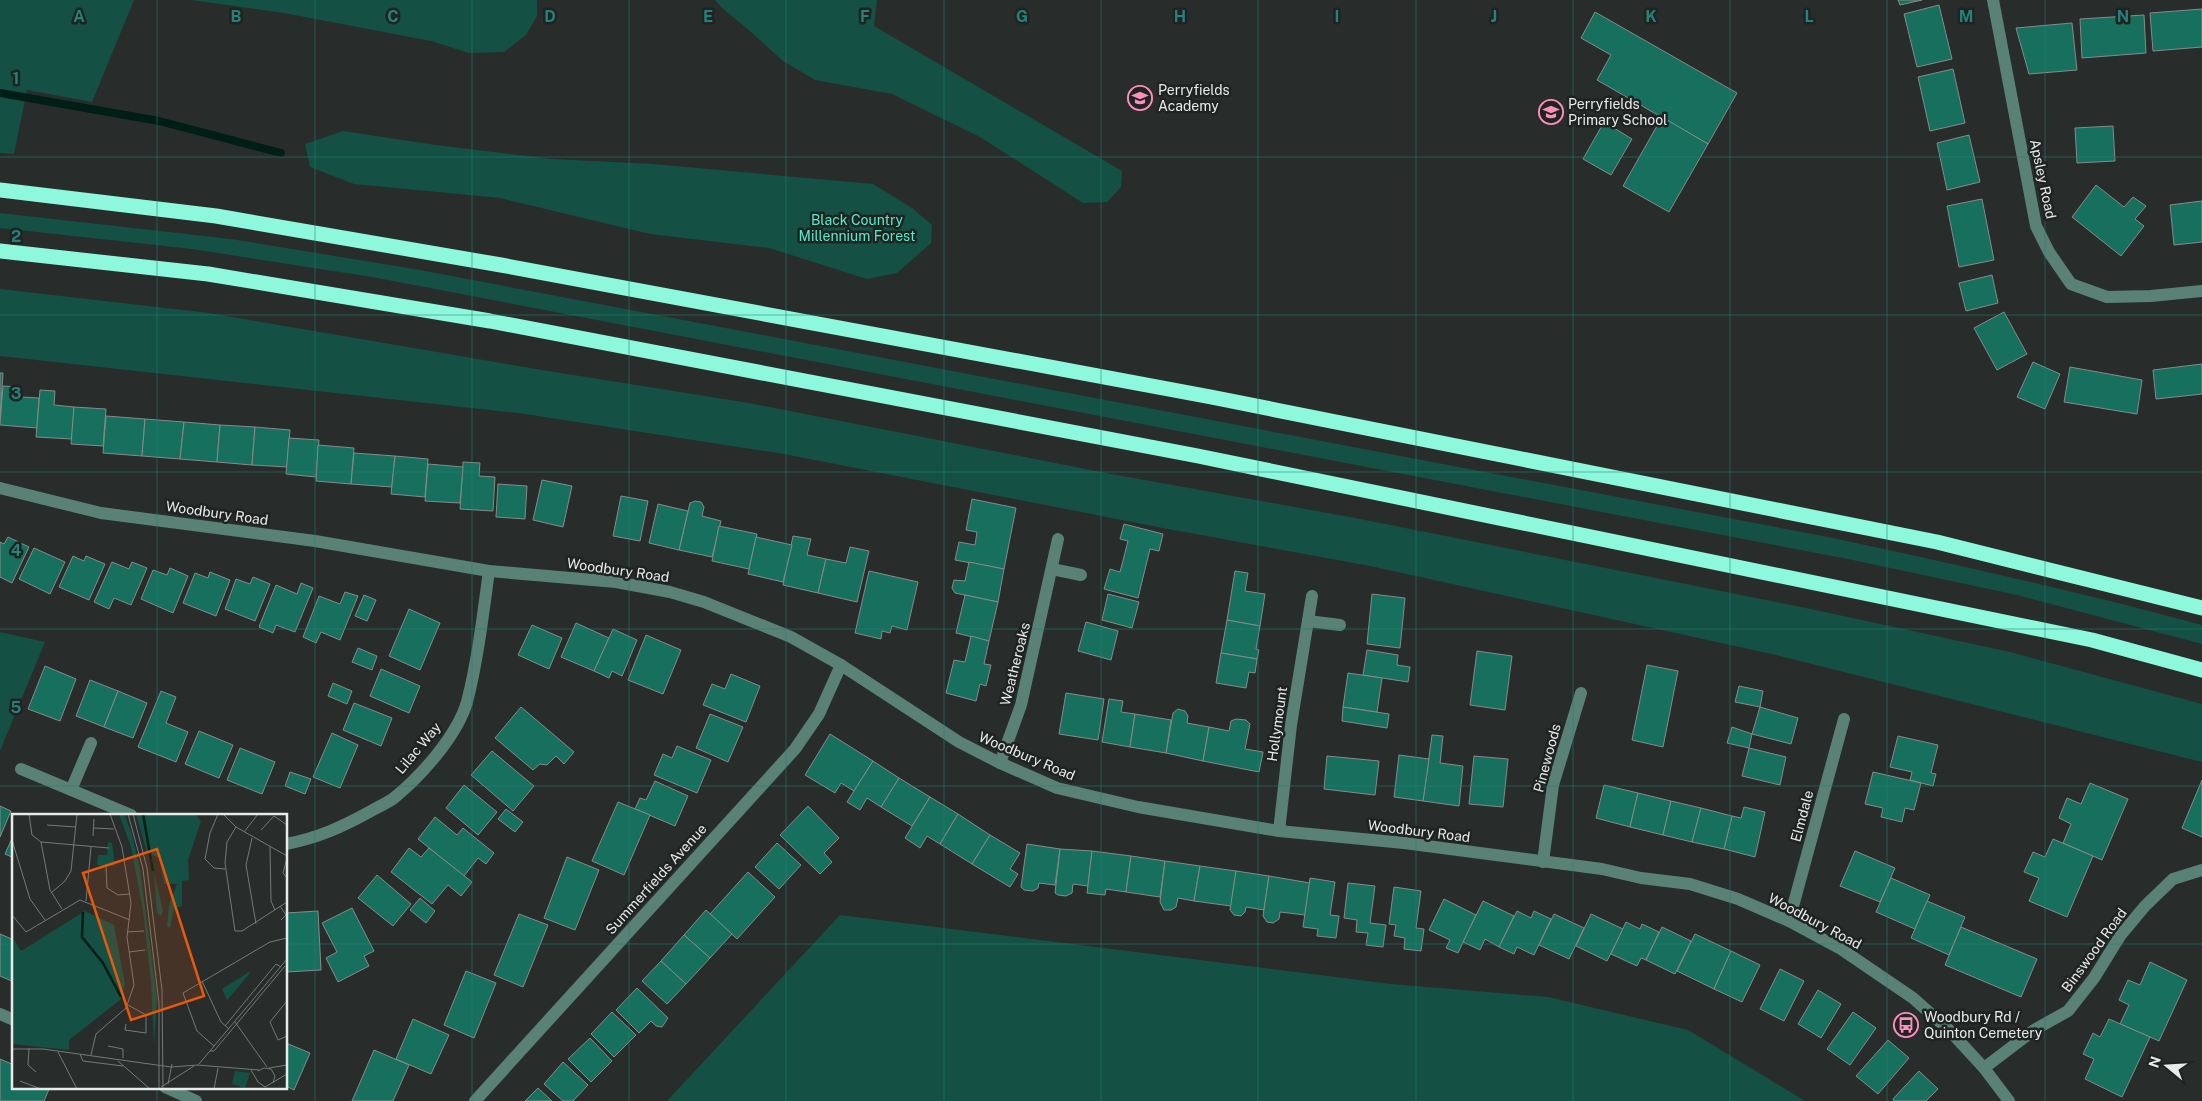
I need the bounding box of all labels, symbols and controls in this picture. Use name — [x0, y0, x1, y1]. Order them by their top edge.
text: A — [73, 7, 85, 26]
text: B — [231, 7, 242, 26]
text: C — [387, 7, 399, 26]
text: D — [544, 7, 556, 26]
text: E — [703, 7, 713, 26]
text: F — [860, 7, 870, 26]
text: G — [1016, 7, 1028, 26]
text: H — [1174, 7, 1186, 26]
text: I — [1335, 7, 1339, 26]
text: J — [1491, 7, 1497, 26]
text: K — [1645, 7, 1657, 26]
text: L — [1804, 7, 1814, 26]
text: M — [1959, 7, 1973, 26]
text: N — [2117, 7, 2129, 26]
text: 1 — [13, 69, 19, 88]
place label: Perryfields Academy — [1158, 82, 1230, 114]
school or university icon: Perryfields Academy — [1127, 85, 1153, 111]
place label: Perryfields Primary School — [1568, 96, 1667, 128]
school or university icon: Perryfields Primary School — [1538, 99, 1564, 125]
street label: Apsley Road — [2027, 138, 2059, 220]
park label: Black Country Millennium Forest — [799, 212, 915, 244]
text: 2 — [11, 227, 21, 246]
text: 3 — [11, 384, 21, 403]
street label: Woodbury Road — [165, 498, 269, 528]
text: 4 — [11, 541, 22, 560]
street label: Woodbury Road — [566, 555, 670, 585]
street label: Weatheroaks — [997, 621, 1033, 707]
street label: Hollymount — [1264, 686, 1290, 762]
text: 5 — [11, 698, 22, 717]
street label: Lilac Way — [392, 719, 444, 777]
street label: Pinewoods — [1530, 722, 1564, 794]
street label: Woodbury Road — [976, 728, 1078, 784]
street label: Elmdale — [1787, 788, 1817, 844]
inset map — [12, 814, 288, 1088]
street label: Woodbury Road — [1367, 817, 1471, 845]
street label: Summerfields Avenue — [602, 821, 710, 937]
street label: Woodbury Road — [1766, 890, 1864, 952]
street label: Binswood Road — [2058, 905, 2130, 995]
place label: Woodbury Rd / Quinton Cemetery — [1924, 1009, 2043, 1041]
bus stop icon: Woodbury Rd / Quinton Cemetery — [1893, 1012, 1919, 1038]
north arrow — [2142, 1041, 2192, 1091]
text: N — [2145, 1054, 2164, 1070]

